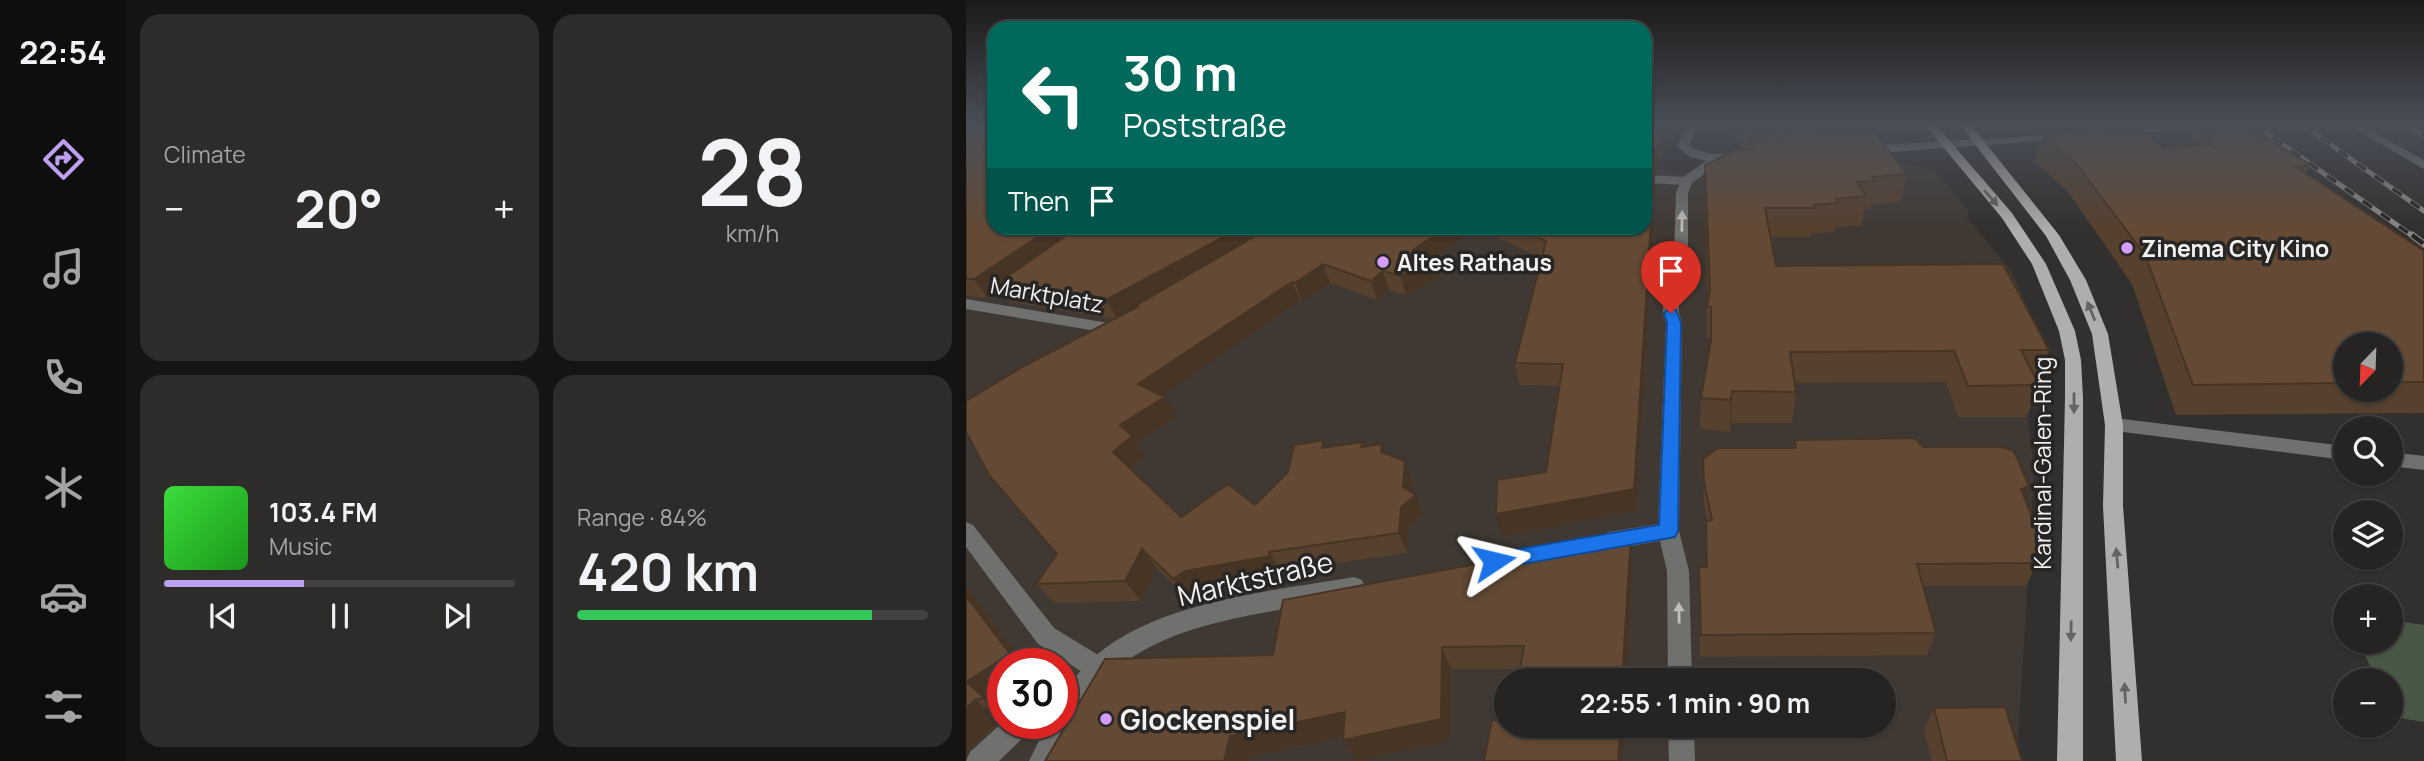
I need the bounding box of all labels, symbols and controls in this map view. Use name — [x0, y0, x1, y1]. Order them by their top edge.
text: 22:54 — [19, 30, 107, 74]
text: 30 m — [1123, 39, 1238, 106]
icon: left — [1008, 49, 1099, 140]
text: Poststraße — [1123, 103, 1287, 147]
text: 28 — [698, 109, 807, 233]
icon: directions — [39, 135, 88, 184]
text: Climate — [164, 138, 246, 170]
text: 20° — [295, 173, 383, 244]
text: − — [164, 182, 185, 234]
text: + — [493, 182, 515, 234]
icon: arrive — [1083, 182, 1121, 220]
text: Then — [1008, 183, 1069, 219]
one-way arrow — [1983, 189, 1998, 206]
one-way arrow — [1676, 210, 1687, 232]
text: km/h — [726, 217, 779, 249]
place label: Zinema City Kino — [2141, 232, 2329, 264]
marker: Zinema City Kino — [2119, 240, 2135, 256]
pin — [1641, 241, 1701, 313]
icon: music — [39, 244, 88, 293]
place label: Altes Rathaus — [1397, 246, 1552, 278]
icon: arrive — [1652, 252, 1690, 290]
marker: Altes Rathaus — [1375, 254, 1391, 270]
street label: Marktplatz — [988, 268, 1106, 320]
one-way arrow — [2085, 300, 2096, 321]
north arrow — [2333, 332, 2403, 402]
map controls — [2333, 332, 2403, 738]
icon: phone — [39, 353, 88, 402]
street label: Kardinal-Galen-Ring — [2026, 357, 2058, 569]
one-way arrow — [2068, 392, 2080, 414]
button: search — [2333, 416, 2403, 486]
icon: climate — [39, 463, 88, 512]
text: 103.4 FM — [269, 494, 377, 530]
button: layers — [2333, 500, 2403, 570]
text: Range · 84% — [577, 501, 707, 533]
position arrow — [1457, 524, 1531, 598]
text: Music — [269, 530, 332, 562]
text: 420 km — [577, 536, 759, 607]
street label: Marktstraße — [1174, 542, 1336, 614]
one-way arrow — [2111, 547, 2122, 569]
icon: car — [39, 572, 88, 621]
button: + — [2333, 584, 2403, 654]
icon: previous — [204, 597, 242, 635]
icon: pause — [321, 597, 359, 635]
icon: next — [438, 597, 476, 635]
one-way arrow — [1673, 601, 1685, 623]
one-way arrow — [2065, 620, 2077, 642]
speed limit sign: 30 — [987, 648, 1078, 739]
button: − — [2333, 668, 2403, 738]
icon: filters — [39, 682, 88, 731]
one-way arrow — [2120, 682, 2131, 704]
text: 22:55 · 1 min · 90 m — [1580, 685, 1810, 721]
place label: Glockenspiel — [1120, 700, 1295, 738]
marker: Glockenspiel — [1098, 711, 1114, 727]

